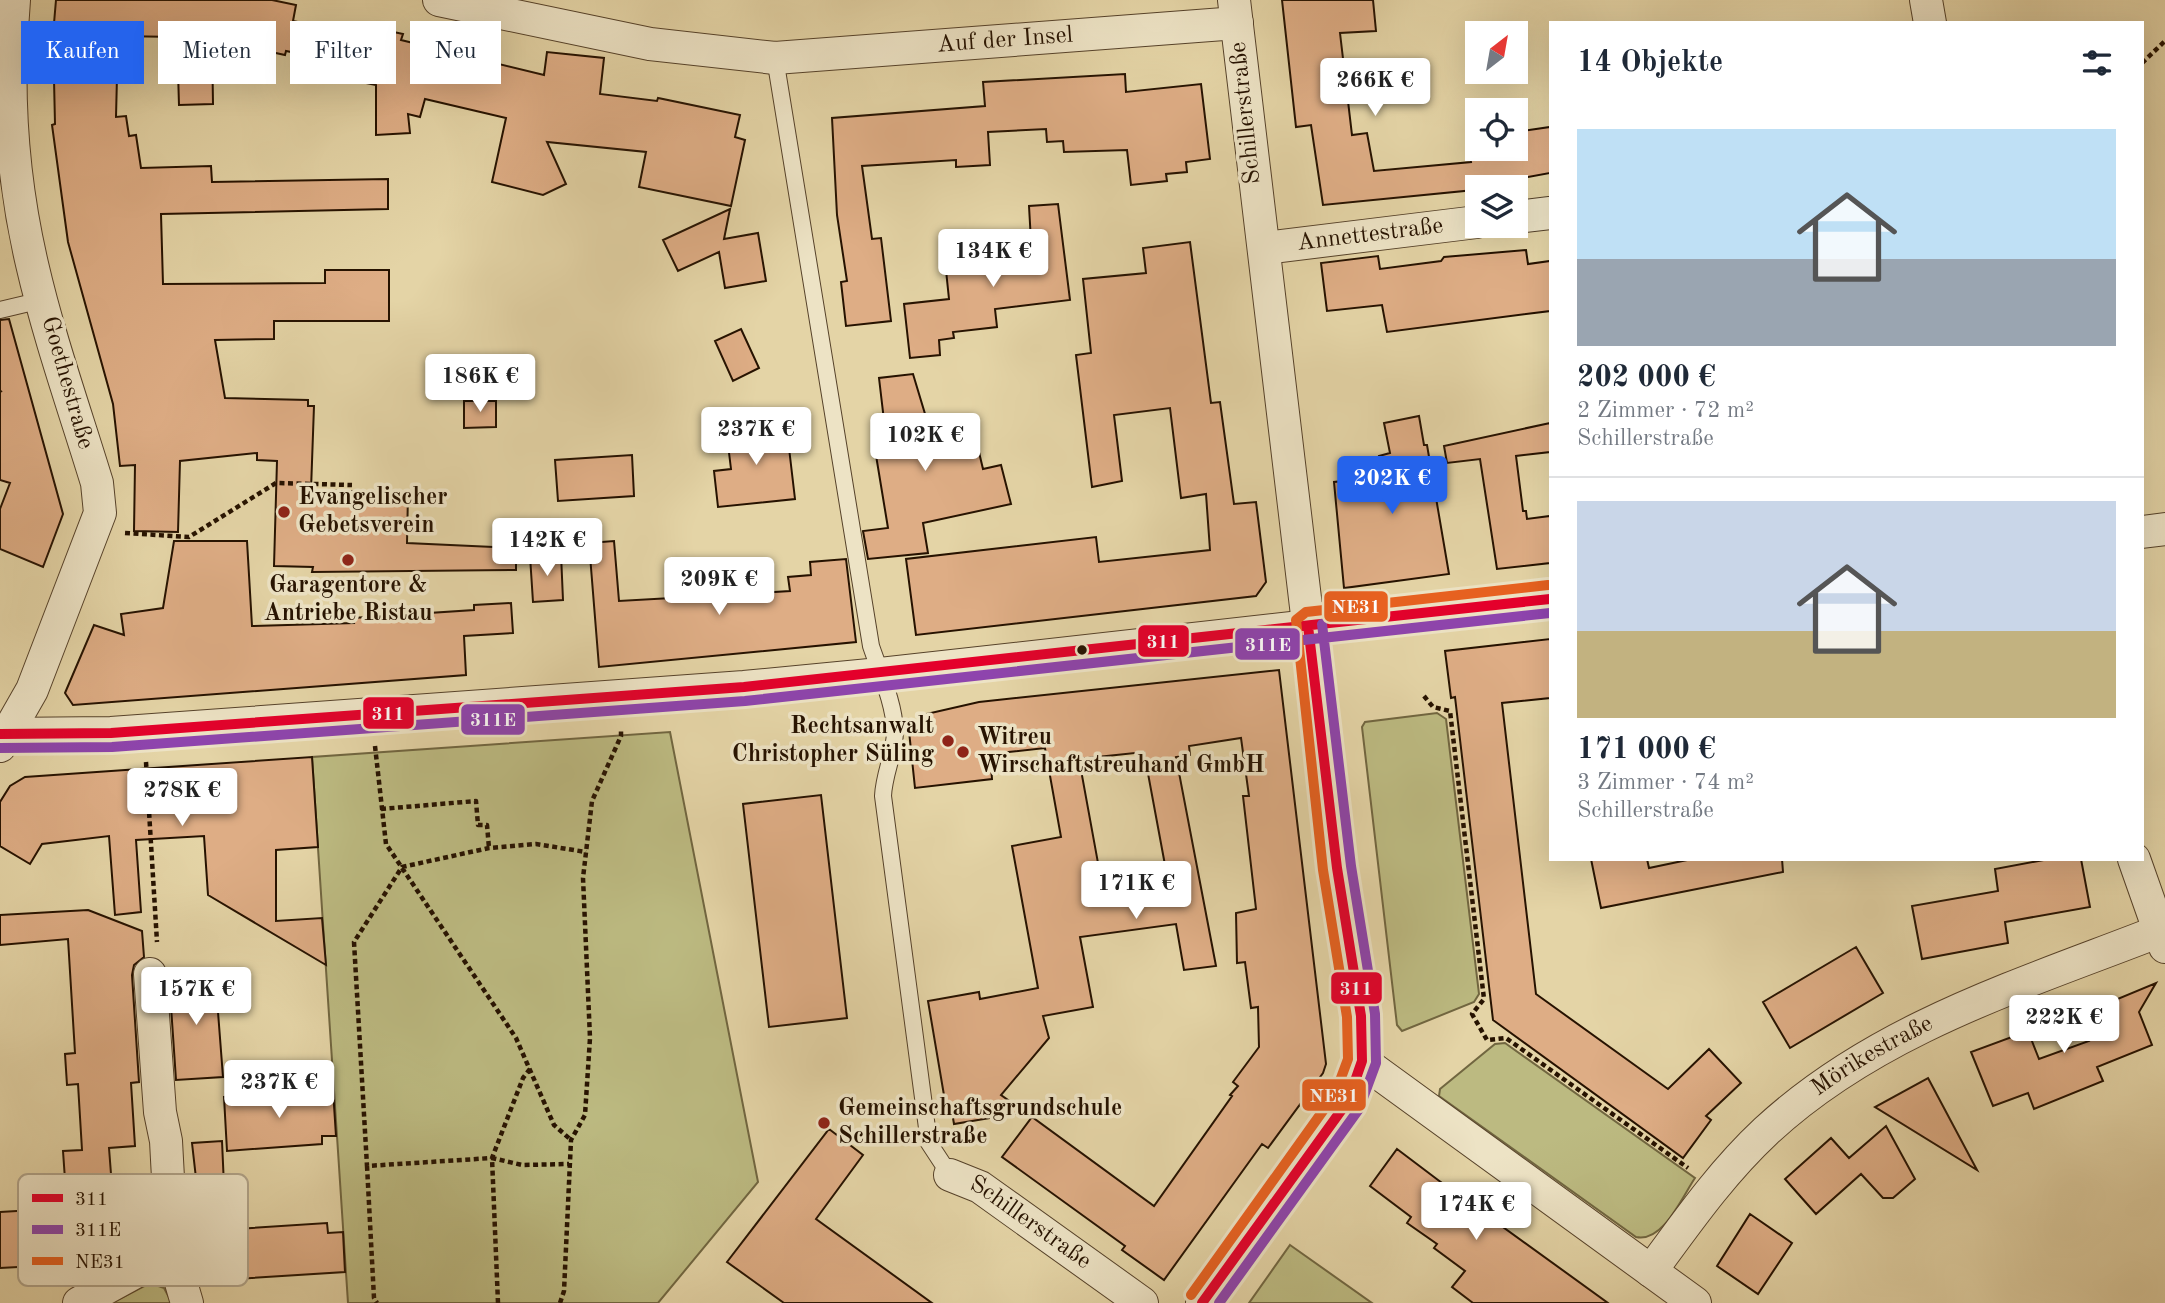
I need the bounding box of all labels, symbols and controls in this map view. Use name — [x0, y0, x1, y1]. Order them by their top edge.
chip: Kaufen — [21, 21, 144, 84]
chip: Mieten — [158, 21, 276, 84]
chip: Filter — [290, 21, 396, 84]
chip: Neu — [410, 21, 501, 84]
north arrow — [1465, 21, 1528, 84]
map controls — [1465, 21, 1528, 238]
street label: Auf der Insel — [936, 23, 1074, 58]
street label: Schillerstraße — [1227, 41, 1265, 185]
icon: filters — [2078, 44, 2116, 82]
text: 14 Objekte — [1577, 48, 1723, 78]
pin: 266K € — [1318, 58, 1432, 118]
text: 266K € — [1336, 69, 1414, 92]
button: locate — [1465, 98, 1528, 161]
icon: home — [1784, 174, 1910, 300]
button: layers — [1465, 175, 1528, 238]
street label: Annettestraße — [1296, 214, 1445, 256]
pin: 134K € — [936, 230, 1050, 289]
text: 134K € — [954, 240, 1032, 263]
street label: Goethestraße — [37, 314, 97, 452]
pin: 186K € — [423, 354, 537, 414]
text: 202 000 € — [1577, 363, 1716, 393]
text: 186K € — [441, 365, 519, 388]
text: 2 Zimmer · 72 m² — [1577, 399, 1754, 422]
pin: 237K € — [699, 407, 813, 467]
pin: 102K € — [868, 414, 982, 473]
text: 237K € — [717, 418, 795, 441]
text: 102K € — [886, 424, 964, 447]
text: Schillerstraße — [1577, 427, 1714, 450]
pin: 202K € — [1335, 456, 1449, 516]
text: 202K € — [1353, 467, 1431, 490]
place label: Evangelischer Gebetsverein — [298, 486, 448, 538]
marker: Evangelischer Gebetsverein — [276, 504, 292, 520]
pin: 142K € — [490, 518, 604, 578]
text: 142K € — [508, 529, 586, 552]
icon: home — [1784, 546, 1910, 672]
marker: Garagentore & Antriebe Ristau — [340, 552, 356, 568]
pin: 209K € — [662, 558, 776, 617]
text: 209K € — [680, 568, 758, 591]
place label: Garagentore & Antriebe Ristau — [264, 574, 432, 626]
line badge: NE31 — [1323, 590, 1389, 623]
text: NE31 — [1331, 599, 1381, 618]
line badge: 311 — [1137, 624, 1190, 658]
line badge: 311E — [1234, 627, 1301, 661]
text: 311 — [1146, 634, 1180, 653]
text: 311E — [1245, 637, 1291, 656]
unlabelled marker — [1075, 643, 1089, 657]
line badge: 311 — [362, 696, 415, 730]
line badge: 311E — [460, 703, 526, 736]
text: 311 — [371, 706, 405, 725]
text: 311E — [470, 712, 516, 731]
place label: Rechtsanwalt Christopher Süling — [732, 715, 935, 767]
place label: Witreu Wirschaftstreuhand GmbH — [977, 726, 1265, 778]
marker: Rechtsanwalt Christopher Süling — [940, 733, 956, 749]
text: 171 000 € — [1577, 735, 1716, 765]
marker: Witreu Wirschaftstreuhand GmbH — [955, 744, 971, 760]
pin: 278K € — [125, 768, 239, 828]
text: 3 Zimmer · 74 m² — [1577, 771, 1754, 794]
text: 278K € — [143, 779, 221, 802]
text: Schillerstraße — [1577, 799, 1714, 822]
pin: 171K € — [1079, 862, 1193, 921]
text: 171K € — [1097, 872, 1175, 895]
pin: 157K € — [139, 968, 253, 1027]
line badge: 311 — [1330, 971, 1383, 1005]
text: 157K € — [157, 978, 235, 1001]
text: 311 — [1339, 981, 1373, 1000]
pin: 222K € — [2007, 996, 2121, 1055]
text: 222K € — [2025, 1006, 2103, 1029]
street label: Mörikestraße — [1807, 1012, 1937, 1101]
pin: 237K € — [222, 1060, 336, 1120]
text: 237K € — [240, 1071, 318, 1094]
line badge: NE31 — [1301, 1078, 1367, 1112]
text: NE31 — [1309, 1088, 1359, 1107]
place label: Gemeinschaftsgrundschule Schillerstraße — [838, 1097, 1122, 1149]
marker: Gemeinschaftsgrundschule Schillerstraße — [816, 1115, 832, 1131]
street label: Schillerstraße — [966, 1172, 1095, 1274]
legend — [18, 1174, 248, 1286]
pin: 174K € — [1419, 1182, 1533, 1242]
text: 311 — [75, 1191, 108, 1210]
text: 174K € — [1437, 1193, 1515, 1216]
text: 311E — [75, 1222, 121, 1241]
text: NE31 — [75, 1254, 125, 1273]

